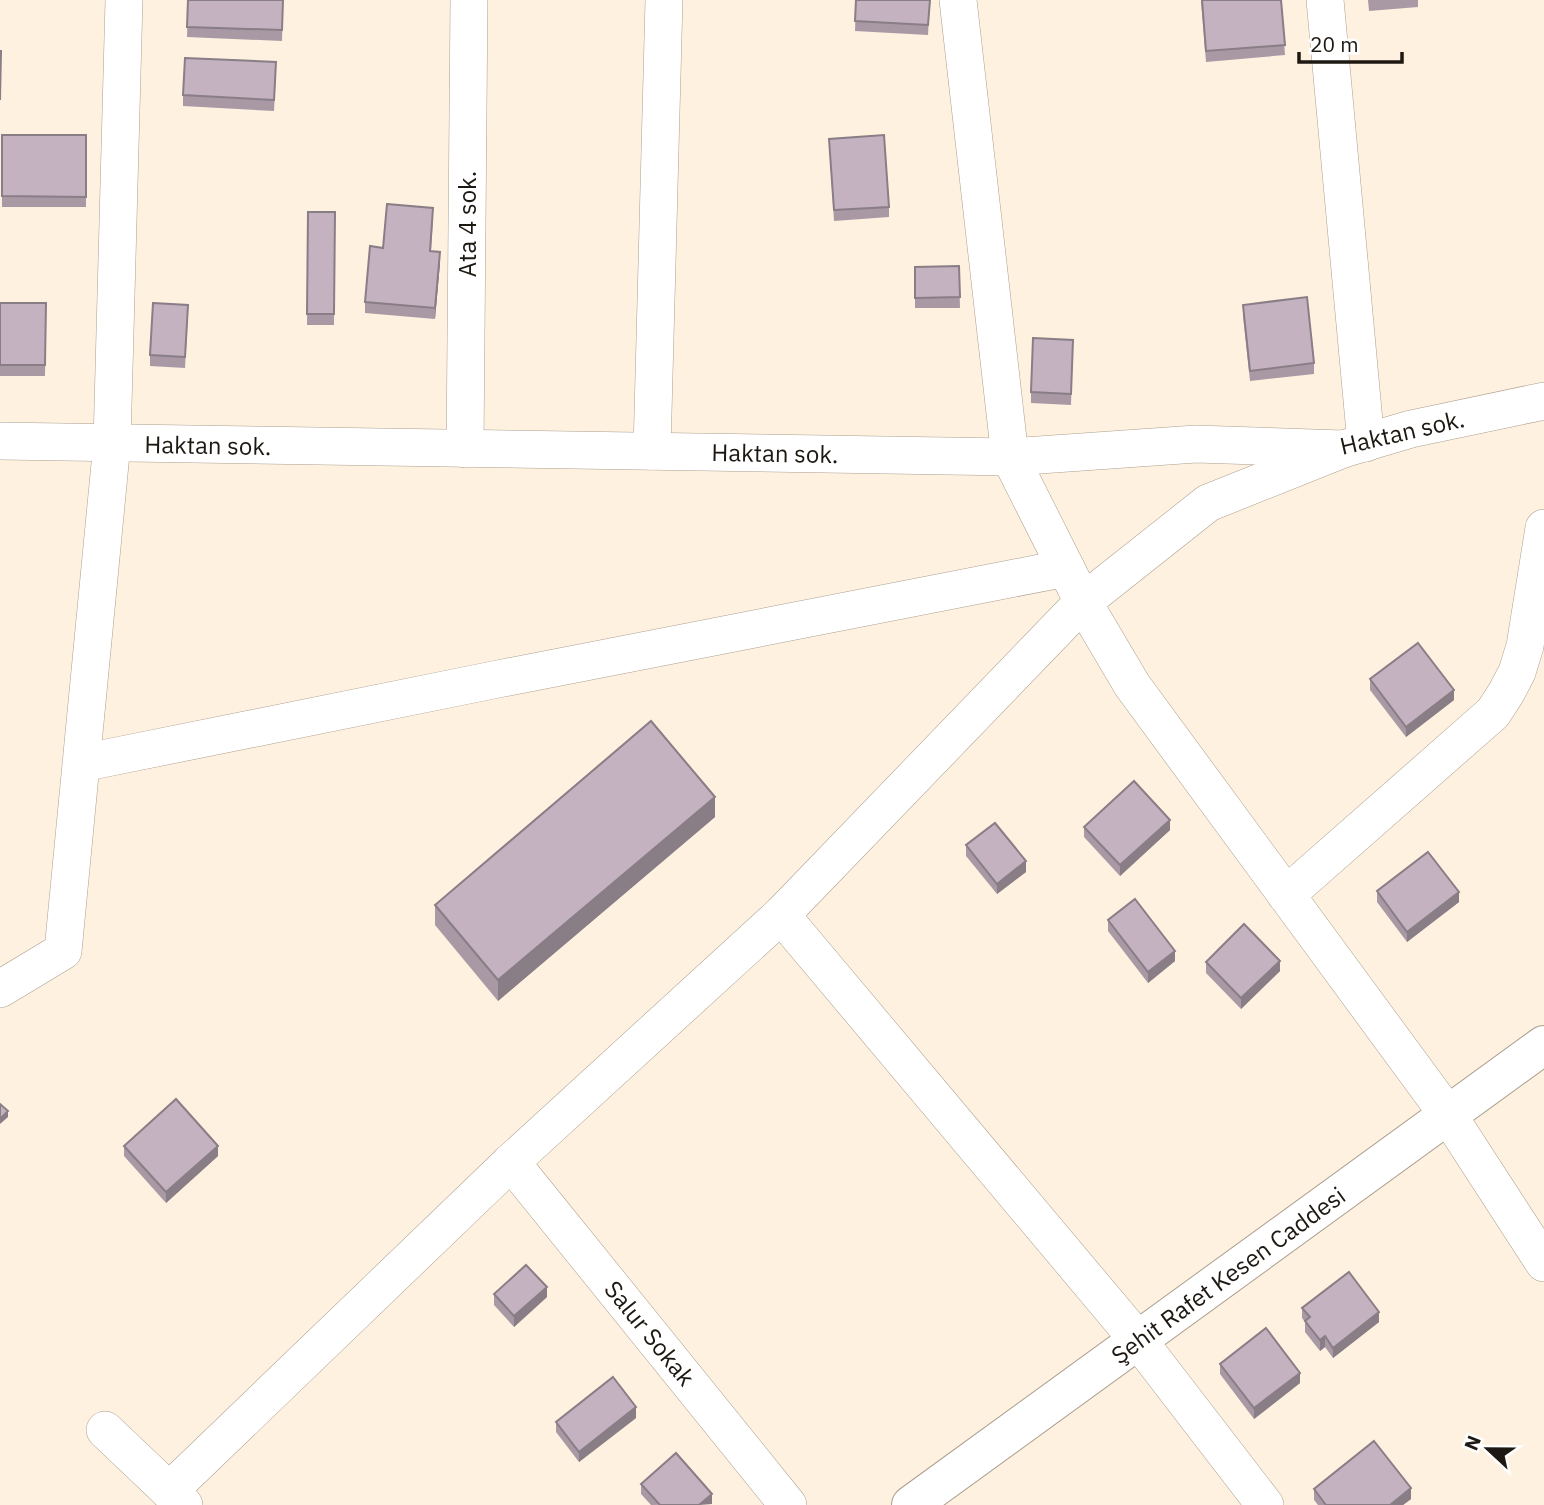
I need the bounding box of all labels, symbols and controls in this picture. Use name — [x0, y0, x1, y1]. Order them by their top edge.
scale bar — [1299, 21, 1402, 65]
text: 20 m — [1310, 30, 1359, 58]
street label: Ata 4 sok. — [451, 171, 483, 277]
street label: Haktan sok. — [1337, 402, 1467, 462]
street label: Haktan sok. — [144, 428, 272, 462]
street label: Haktan sok. — [711, 436, 839, 470]
street label: Şehit Rafet Kesen Caddesi — [1104, 1179, 1352, 1371]
street label: Salur Sokak — [598, 1274, 703, 1393]
north arrow — [1453, 1414, 1523, 1484]
text: N — [1459, 1432, 1486, 1454]

